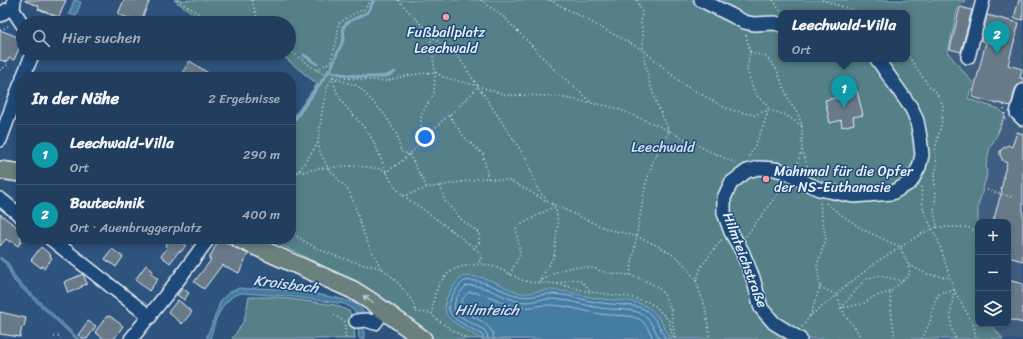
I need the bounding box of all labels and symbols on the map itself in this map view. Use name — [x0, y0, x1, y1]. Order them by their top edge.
marker: Fußballplatz Leechwald — [441, 12, 451, 22]
place label: Fußballplatz Leechwald — [407, 20, 485, 61]
pin: 2 — [984, 21, 1010, 54]
pin: 1 — [831, 75, 857, 108]
your location — [415, 127, 435, 147]
park label: Leechwald — [631, 135, 696, 160]
place label: Mahnmal für die Opfer der NS-Euthanasie — [774, 159, 914, 200]
marker: Mahnmal für die Opfer der NS-Euthanasie — [761, 174, 771, 184]
street label: Hilmteichstraße — [715, 208, 775, 312]
water label: Kroisbach — [252, 267, 322, 301]
one-way arrow — [363, 295, 374, 304]
water label: Hilmteich — [455, 297, 521, 323]

